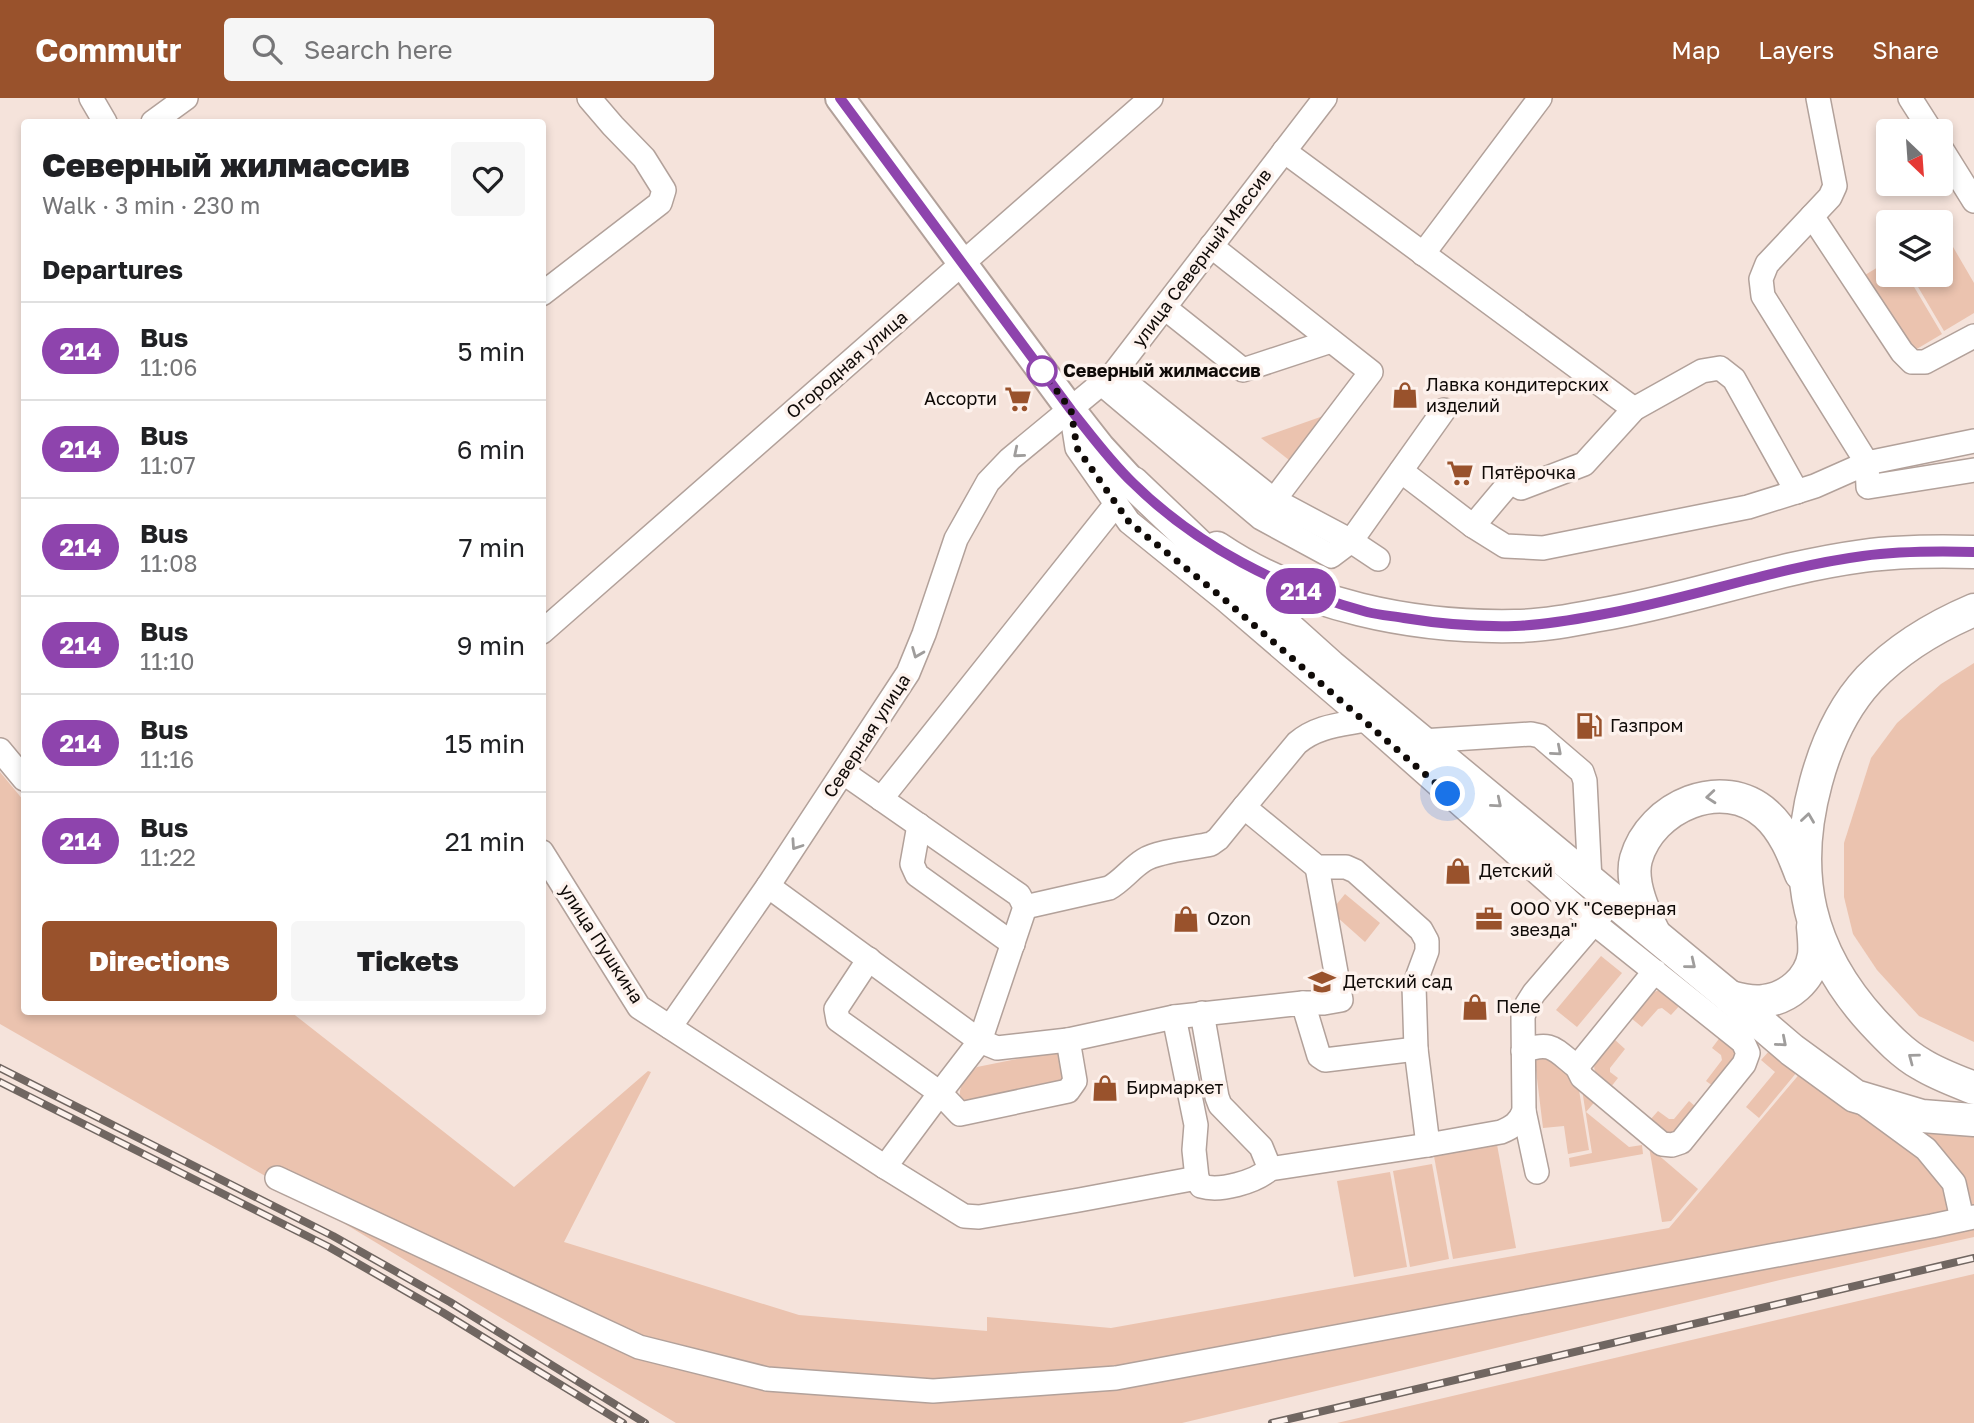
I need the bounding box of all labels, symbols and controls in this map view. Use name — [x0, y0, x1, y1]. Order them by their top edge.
search box — [224, 18, 714, 81]
text: Commutr — [35, 30, 182, 69]
icon: search — [248, 30, 286, 68]
text: Search here — [304, 34, 453, 65]
text: Map — [1671, 35, 1720, 64]
text: Layers — [1758, 35, 1834, 64]
text: Share — [1872, 35, 1939, 64]
north arrow — [1876, 119, 1953, 196]
map controls — [1876, 119, 1953, 287]
button: heart — [451, 142, 525, 216]
text: Северный жилмассив — [42, 145, 410, 184]
street label: улица Северный Массив — [1127, 164, 1275, 351]
text: Walk · 3 min · 230 m — [42, 191, 260, 219]
button: layers — [1876, 210, 1953, 287]
text: Departures — [42, 254, 183, 285]
street label: Огородная улица — [781, 306, 911, 423]
text: Bus — [140, 322, 188, 353]
text: 214 — [60, 336, 102, 365]
text: 5 min — [457, 336, 525, 367]
text: 11:06 — [140, 353, 197, 381]
marker: Северный жилмассив — [1027, 356, 1057, 386]
place label: Северный жилмассив — [1063, 359, 1261, 381]
place label: Лавка кондитерских изделий — [1426, 373, 1609, 416]
shop icon: Лавка кондитерских изделий — [1390, 380, 1420, 410]
supermarket icon: Ассорти — [1003, 384, 1033, 414]
place label: Ассорти — [924, 387, 997, 409]
text: Bus — [140, 420, 188, 451]
text: 214 — [60, 434, 102, 463]
text: 6 min — [457, 434, 525, 465]
one-way arrow — [1013, 445, 1026, 457]
text: 11:07 — [140, 451, 196, 479]
supermarket icon: Пятёрочка — [1445, 458, 1475, 488]
place label: Пятёрочка — [1481, 461, 1576, 483]
text: Bus — [140, 518, 188, 549]
text: 214 — [60, 532, 102, 561]
text: 7 min — [459, 532, 525, 563]
text: 11:08 — [140, 549, 198, 577]
line badge: 214 — [1261, 568, 1341, 614]
text: 214 — [1280, 576, 1322, 605]
text: Bus — [140, 616, 188, 647]
text: 214 — [60, 630, 102, 659]
text: 9 min — [457, 630, 525, 661]
one-way arrow — [911, 646, 925, 658]
text: 11:10 — [140, 647, 195, 675]
street label: Северная улица — [818, 669, 914, 801]
fuel station icon: Газпром — [1574, 711, 1604, 741]
text: Bus — [140, 714, 188, 745]
place label: Газпром — [1610, 714, 1684, 736]
text: 214 — [60, 728, 102, 757]
text: 15 min — [445, 728, 525, 759]
one-way arrow — [1549, 742, 1562, 755]
text: 11:16 — [140, 745, 194, 773]
your location — [1430, 776, 1465, 811]
one-way arrow — [1706, 790, 1717, 805]
one-way arrow — [1488, 795, 1501, 807]
text: Bus — [140, 812, 188, 843]
one-way arrow — [1800, 812, 1815, 824]
text: 214 — [60, 826, 102, 855]
text: 21 min — [445, 826, 525, 857]
one-way arrow — [792, 837, 804, 850]
text: 11:22 — [140, 843, 196, 871]
shop icon: Детский — [1443, 856, 1473, 886]
place label: Детский — [1479, 859, 1553, 881]
street label: улица Пушкина — [555, 880, 649, 1007]
place label: ООО УК "Северная звезда" — [1510, 897, 1676, 940]
shop icon: Ozon — [1171, 904, 1201, 934]
office icon: ООО УК "Северная звезда" — [1474, 904, 1504, 934]
place label: Ozon — [1207, 907, 1251, 929]
button: Directions — [42, 921, 277, 1001]
button: Tickets — [291, 921, 525, 1001]
one-way arrow — [1682, 956, 1695, 968]
school or university icon: Детский сад — [1307, 967, 1337, 997]
place label: Детский сад — [1343, 970, 1452, 992]
shop icon: Пеле — [1460, 992, 1490, 1022]
place label: Пеле — [1496, 995, 1541, 1017]
one-way arrow — [1774, 1034, 1787, 1046]
one-way arrow — [1908, 1054, 1921, 1066]
shop icon: Бирмаркет — [1090, 1073, 1120, 1103]
place label: Бирмаркет — [1126, 1076, 1223, 1098]

